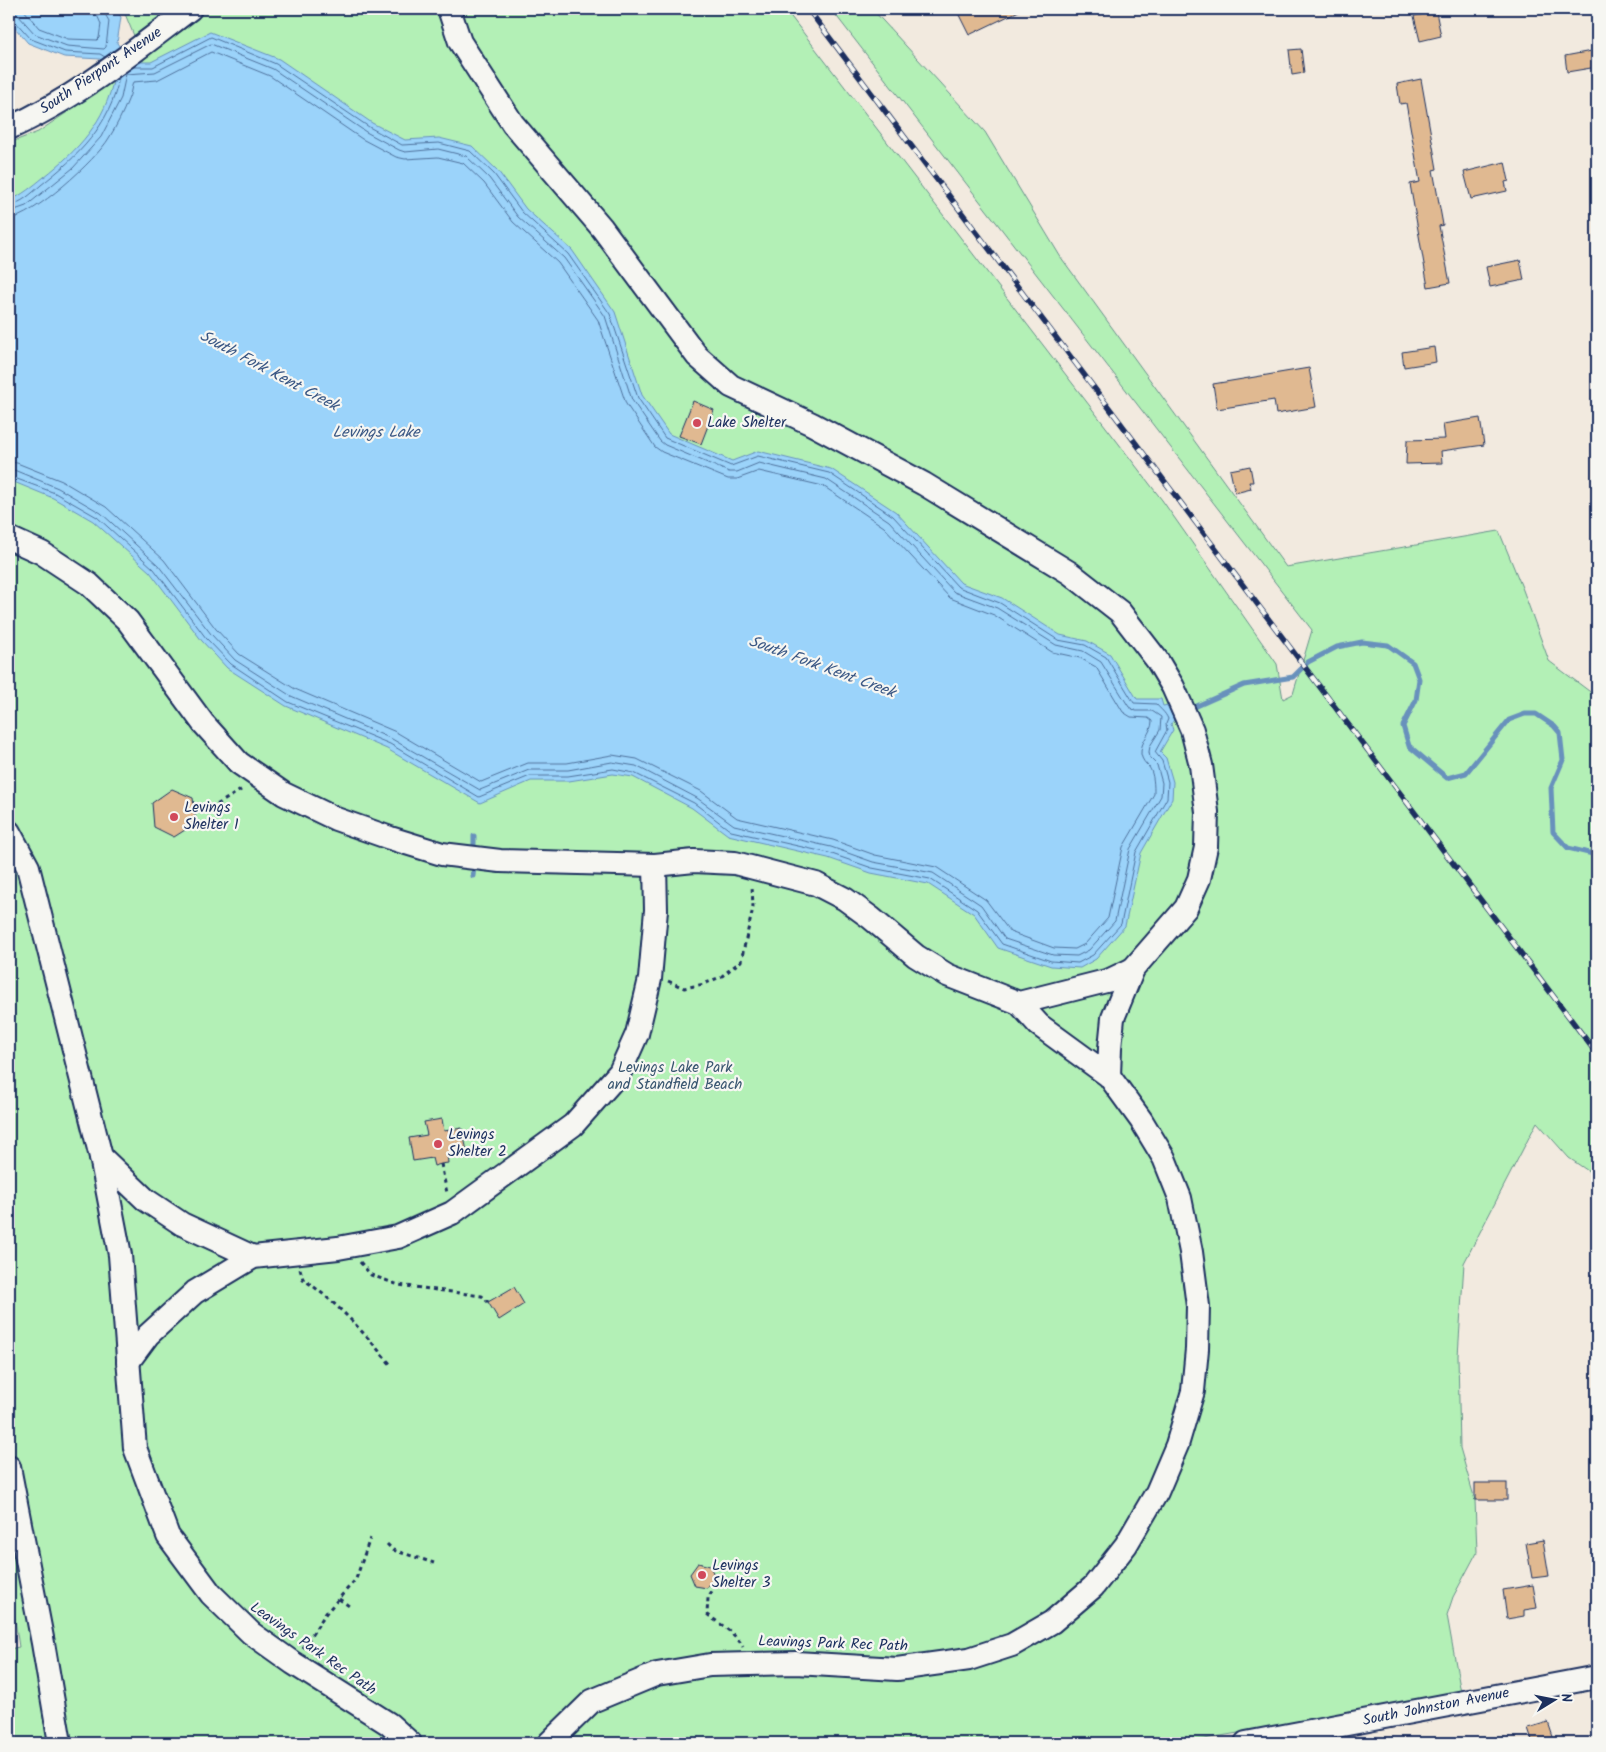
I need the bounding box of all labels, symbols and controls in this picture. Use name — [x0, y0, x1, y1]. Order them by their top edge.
street label: South Pierpont Avenue — [35, 21, 167, 121]
water label: South Fork Kent Creek — [195, 324, 345, 419]
place label: Lake Shelter — [707, 411, 787, 435]
marker: Lake Shelter — [691, 417, 703, 429]
water label: Levings Lake — [333, 420, 421, 445]
water label: South Fork Kent Creek — [745, 629, 901, 706]
place label: Levings Shelter 1 — [184, 796, 239, 837]
marker: Levings Shelter 1 — [168, 811, 180, 823]
park label: Levings Lake Park and Standfield Beach — [608, 1056, 742, 1097]
place label: Levings Shelter 2 — [448, 1123, 507, 1164]
marker: Levings Shelter 2 — [432, 1138, 444, 1150]
place label: Levings Shelter 3 — [712, 1554, 771, 1595]
marker: Levings Shelter 3 — [696, 1569, 708, 1581]
street label: Leavings Park Rec Path — [245, 1596, 381, 1702]
street label: Leavings Park Rec Path — [758, 1629, 908, 1659]
north arrow — [1528, 1674, 1578, 1724]
street label: South Johnston Avenue — [1361, 1681, 1512, 1733]
text: N — [1554, 1692, 1577, 1704]

